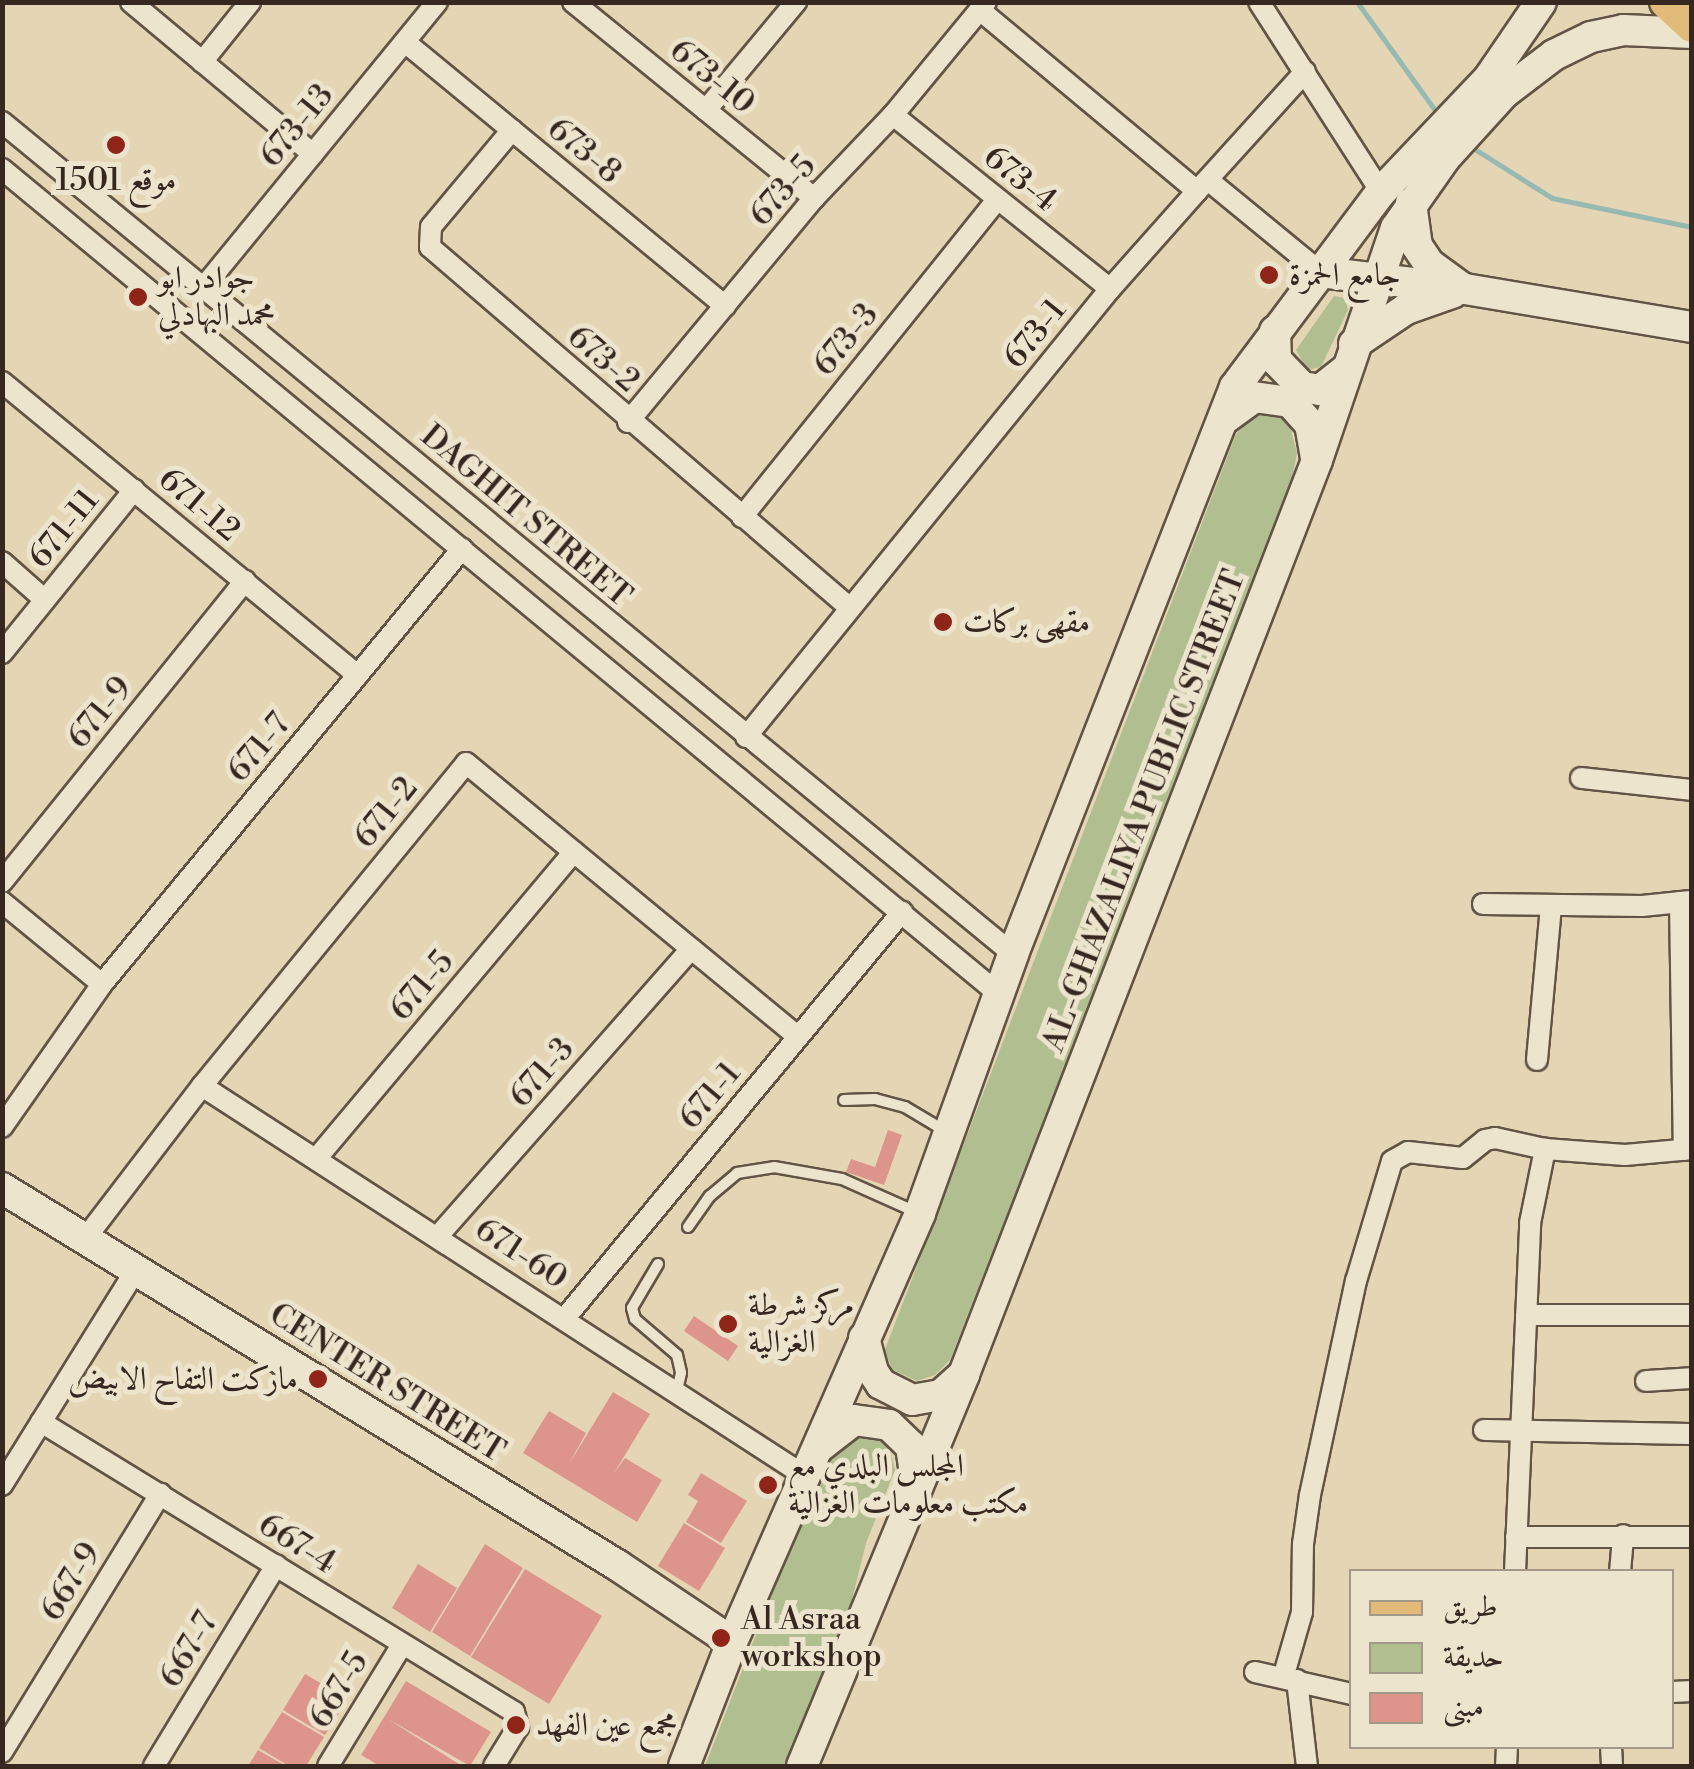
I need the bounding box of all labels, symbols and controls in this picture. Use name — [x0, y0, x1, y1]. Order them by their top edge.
street label: 673-10 — [662, 31, 762, 123]
street label: 673-13 — [252, 77, 342, 175]
street label: 673-8 — [539, 110, 629, 192]
marker: موقع 1501 — [105, 134, 127, 156]
street label: 673-4 — [976, 138, 1064, 220]
street label: 673-5 — [742, 148, 824, 234]
place label: موقع 1501 — [56, 161, 176, 199]
place label: جامع الحمزة — [1289, 256, 1401, 294]
place label: جوادر ابو محمد البهادلي — [158, 260, 275, 335]
marker: جامع الحمزة — [1258, 264, 1280, 286]
marker: جوادر ابو محمد البهادلي — [127, 286, 149, 308]
street label: 673-1 — [996, 292, 1074, 376]
street label: 673-3 — [805, 296, 887, 384]
street label: 673-2 — [559, 318, 647, 400]
street label: DAGHIT STREET — [413, 417, 639, 615]
street label: 671-12 — [151, 460, 247, 550]
street label: 671-11 — [21, 482, 107, 576]
street label: AL-GHAZALIYA PUBLIC STREET — [1034, 565, 1254, 1057]
place label: مقهى بركات — [963, 603, 1090, 641]
marker: مقهى بركات — [932, 611, 954, 633]
street label: 671-9 — [60, 670, 140, 756]
street label: 671-7 — [219, 706, 299, 790]
street label: 671-2 — [346, 770, 426, 856]
street label: 671-5 — [382, 943, 462, 1029]
street label: 671-3 — [502, 1031, 582, 1115]
street label: 671-1 — [671, 1055, 749, 1137]
street label: 671-60 — [468, 1210, 574, 1298]
place label: مركز شرطة الغزالية — [748, 1287, 854, 1362]
street label: CENTER STREET — [262, 1295, 512, 1471]
marker: مركز شرطة الغزالية — [717, 1313, 739, 1335]
place label: ماركت التفاح الابيض — [68, 1360, 298, 1398]
marker: ماركت التفاح الابيض — [307, 1368, 329, 1390]
place label: المجلس البلدي مع مكتب معلومات الغزالية — [788, 1448, 1028, 1523]
marker: المجلس البلدي مع مكتب معلومات الغزالية — [757, 1474, 779, 1496]
street label: 667-4 — [251, 1505, 343, 1583]
street label: 667-9 — [33, 1536, 109, 1628]
legend — [1349, 1569, 1674, 1749]
text: طريق — [1443, 1588, 1498, 1626]
place label: Al Asraa workshop — [741, 1601, 882, 1676]
street label: 667-7 — [152, 1605, 226, 1695]
marker: Al Asraa workshop — [710, 1627, 732, 1649]
text: حديقة — [1443, 1638, 1504, 1676]
street label: 667-5 — [301, 1645, 377, 1735]
text: مبنى — [1443, 1688, 1484, 1726]
place label: مجمع عين الفهد — [536, 1706, 677, 1744]
marker: مجمع عين الفهد — [505, 1714, 527, 1736]

